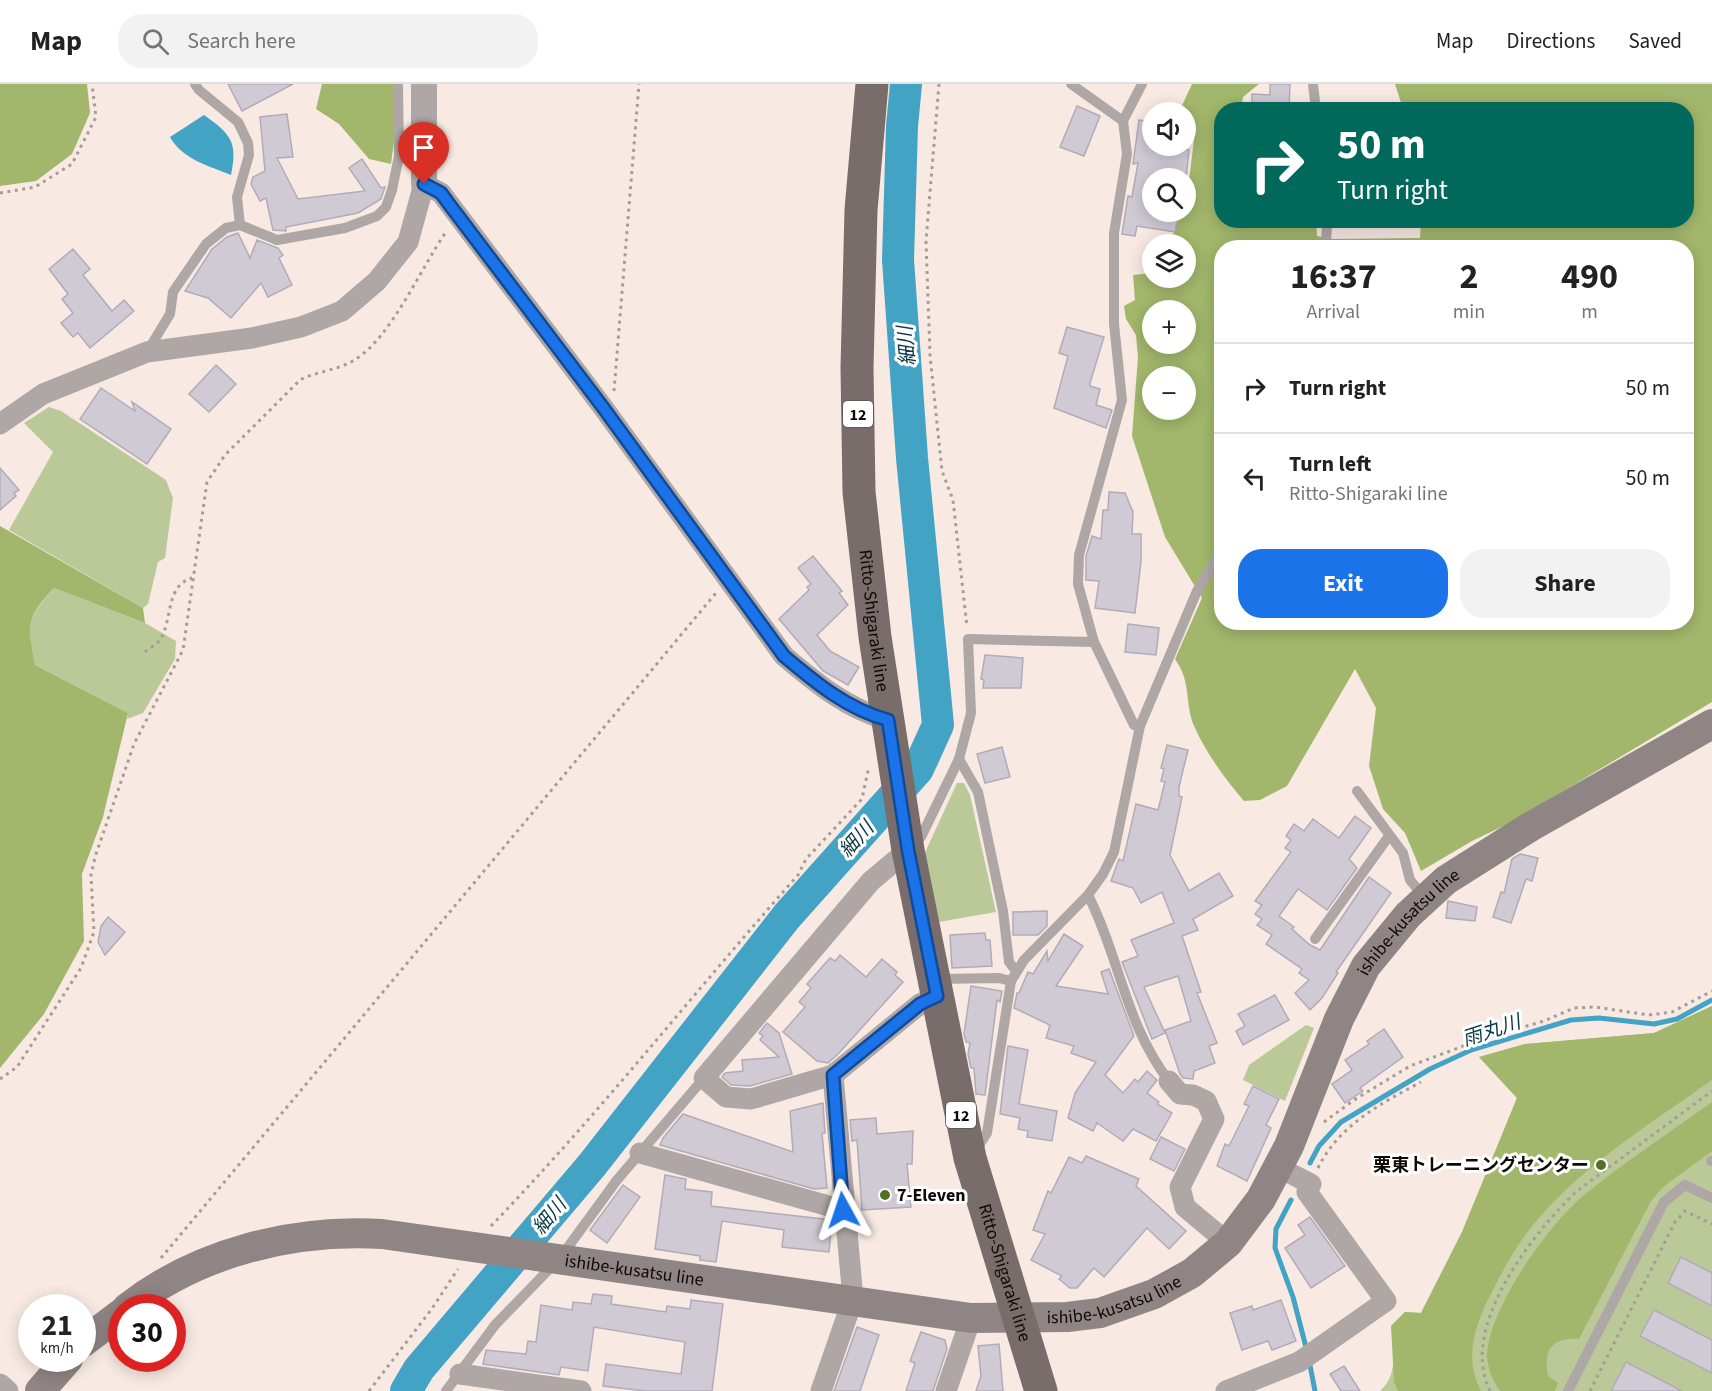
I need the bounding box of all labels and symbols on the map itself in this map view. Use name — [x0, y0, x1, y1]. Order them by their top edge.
pin — [398, 122, 449, 184]
water label: 細川 — [891, 323, 923, 367]
road number: 12 — [843, 401, 873, 427]
street label: Ritto-Shigaraki line — [852, 548, 895, 693]
water label: 細川 — [833, 814, 882, 864]
street label: ishibe-kusatsu line — [1351, 863, 1465, 980]
water label: 雨丸川 — [1458, 1008, 1526, 1054]
road number: 12 — [946, 1102, 976, 1128]
place label: 栗東トレーニングセンター — [1373, 1153, 1589, 1178]
marker: 栗東トレーニングセンター — [1594, 1158, 1608, 1172]
position arrow — [811, 1178, 875, 1242]
place label: 7-Eleven — [897, 1183, 966, 1208]
marker: 7-Eleven — [878, 1188, 892, 1202]
water label: 細川 — [526, 1191, 575, 1241]
street label: Ritto-Shigaraki line — [972, 1201, 1037, 1345]
street label: ishibe-kusatsu line — [563, 1248, 706, 1293]
street label: ishibe-kusatsu line — [1047, 1269, 1186, 1330]
speed limit sign: 30 — [108, 1294, 186, 1372]

